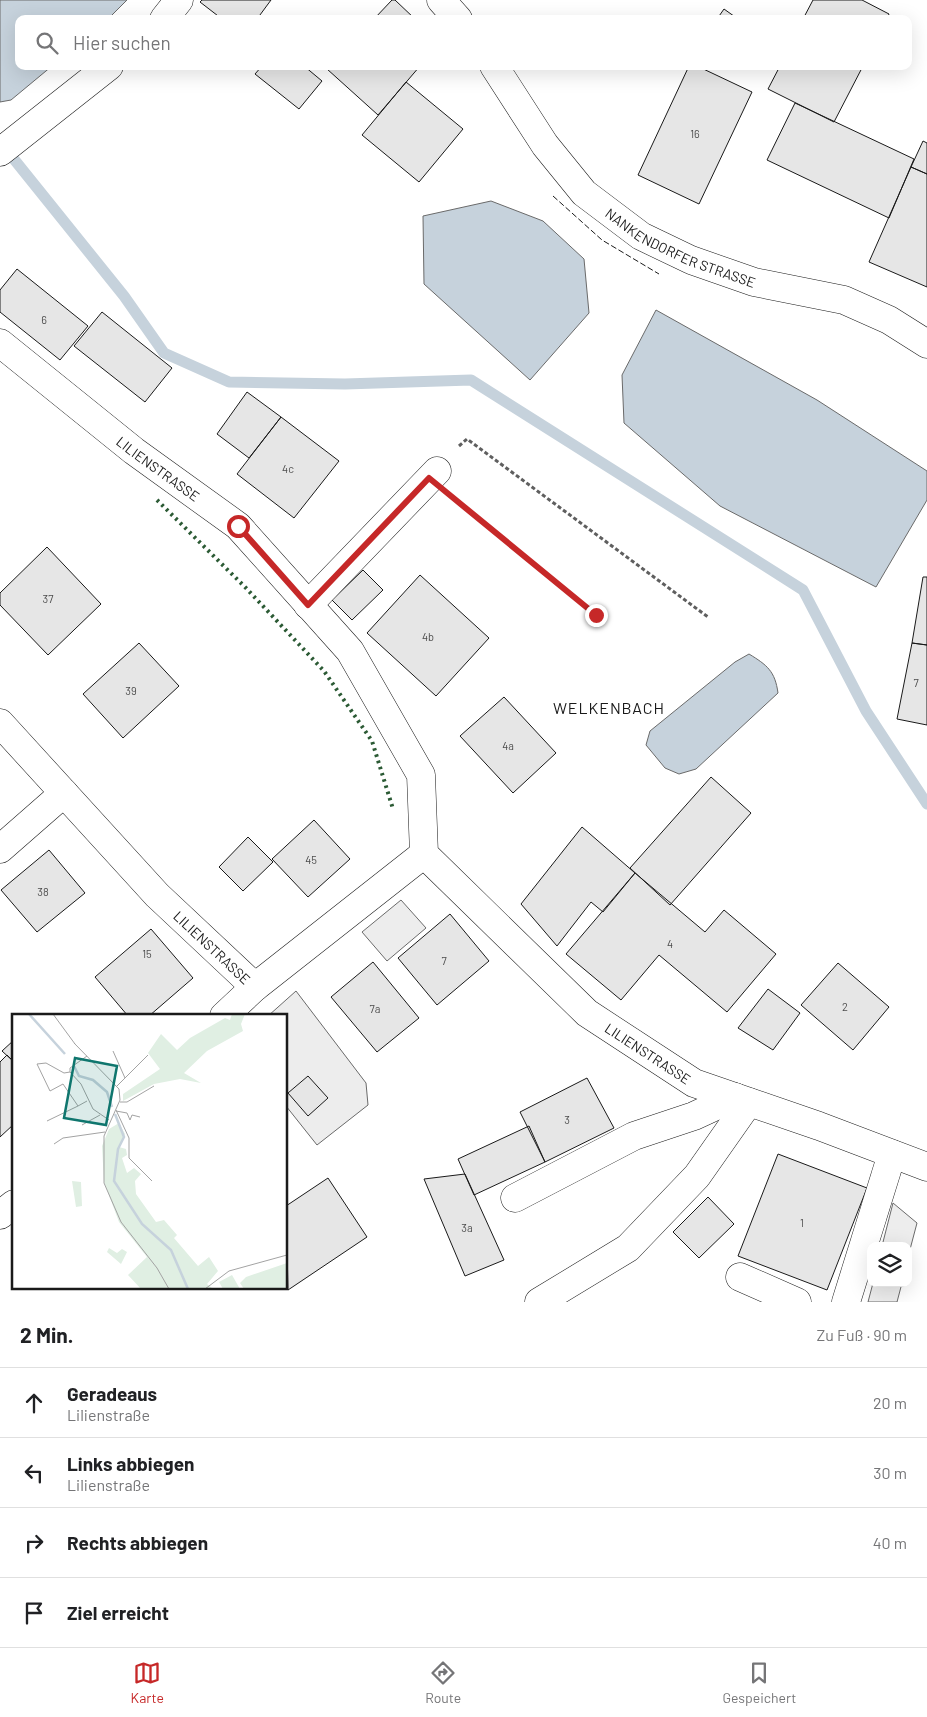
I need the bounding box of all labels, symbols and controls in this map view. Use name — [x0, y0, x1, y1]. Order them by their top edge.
search box — [15, 15, 912, 70]
icon: search — [33, 29, 61, 57]
text: Hier suchen — [73, 31, 171, 54]
house number: 16 — [690, 127, 700, 140]
street label: NANKENDORFER STRASSE — [602, 204, 758, 290]
house number: 6 — [41, 313, 47, 326]
street label: LILIENSTRASSE — [113, 432, 203, 504]
house number: 4c — [282, 462, 294, 475]
route start — [227, 515, 250, 538]
house number: 37 — [43, 592, 53, 605]
route end — [585, 604, 608, 627]
house number: 4b — [422, 630, 434, 643]
house number: 7 — [913, 676, 919, 689]
house number: 39 — [125, 684, 137, 697]
district label: WELKENBACH — [553, 698, 665, 717]
house number: 4a — [502, 739, 514, 752]
house number: 45 — [305, 853, 317, 866]
house number: 38 — [37, 885, 49, 898]
street label: LILIENSTRASSE — [171, 907, 254, 987]
house number: 4 — [667, 937, 673, 950]
house number: 15 — [142, 947, 152, 960]
house number: 7 — [441, 954, 447, 967]
house number: 2 — [842, 1000, 848, 1013]
house number: 7a — [370, 1002, 380, 1015]
inset map — [12, 1014, 288, 1290]
street label: LILIENSTRASSE — [602, 1019, 694, 1087]
house number: 3 — [564, 1113, 570, 1126]
house number: 1 — [800, 1216, 804, 1229]
house number: 3a — [461, 1221, 473, 1234]
map controls — [867, 1242, 912, 1287]
button: layers — [867, 1242, 912, 1287]
text: 2 Min. — [20, 1322, 73, 1347]
text: Zu Fuß · 90 m — [817, 1325, 907, 1344]
text: Geradeaus — [67, 1382, 157, 1405]
icon: ahead — [20, 1389, 48, 1417]
text: 20 m — [873, 1393, 907, 1412]
text: Lilienstraße — [67, 1405, 150, 1424]
text: Links abbiegen — [67, 1452, 194, 1475]
icon: left — [20, 1459, 48, 1487]
text: 30 m — [873, 1463, 907, 1482]
text: Lilienstraße — [67, 1475, 150, 1494]
icon: right — [20, 1529, 48, 1557]
text: Rechts abbiegen — [67, 1531, 208, 1554]
text: 40 m — [873, 1533, 907, 1552]
icon: arrive — [20, 1599, 48, 1627]
text: Ziel erreicht — [67, 1601, 169, 1624]
tab: Karte — [131, 1659, 164, 1706]
tab: Route — [425, 1659, 461, 1706]
tab: Gespeichert — [722, 1659, 796, 1706]

